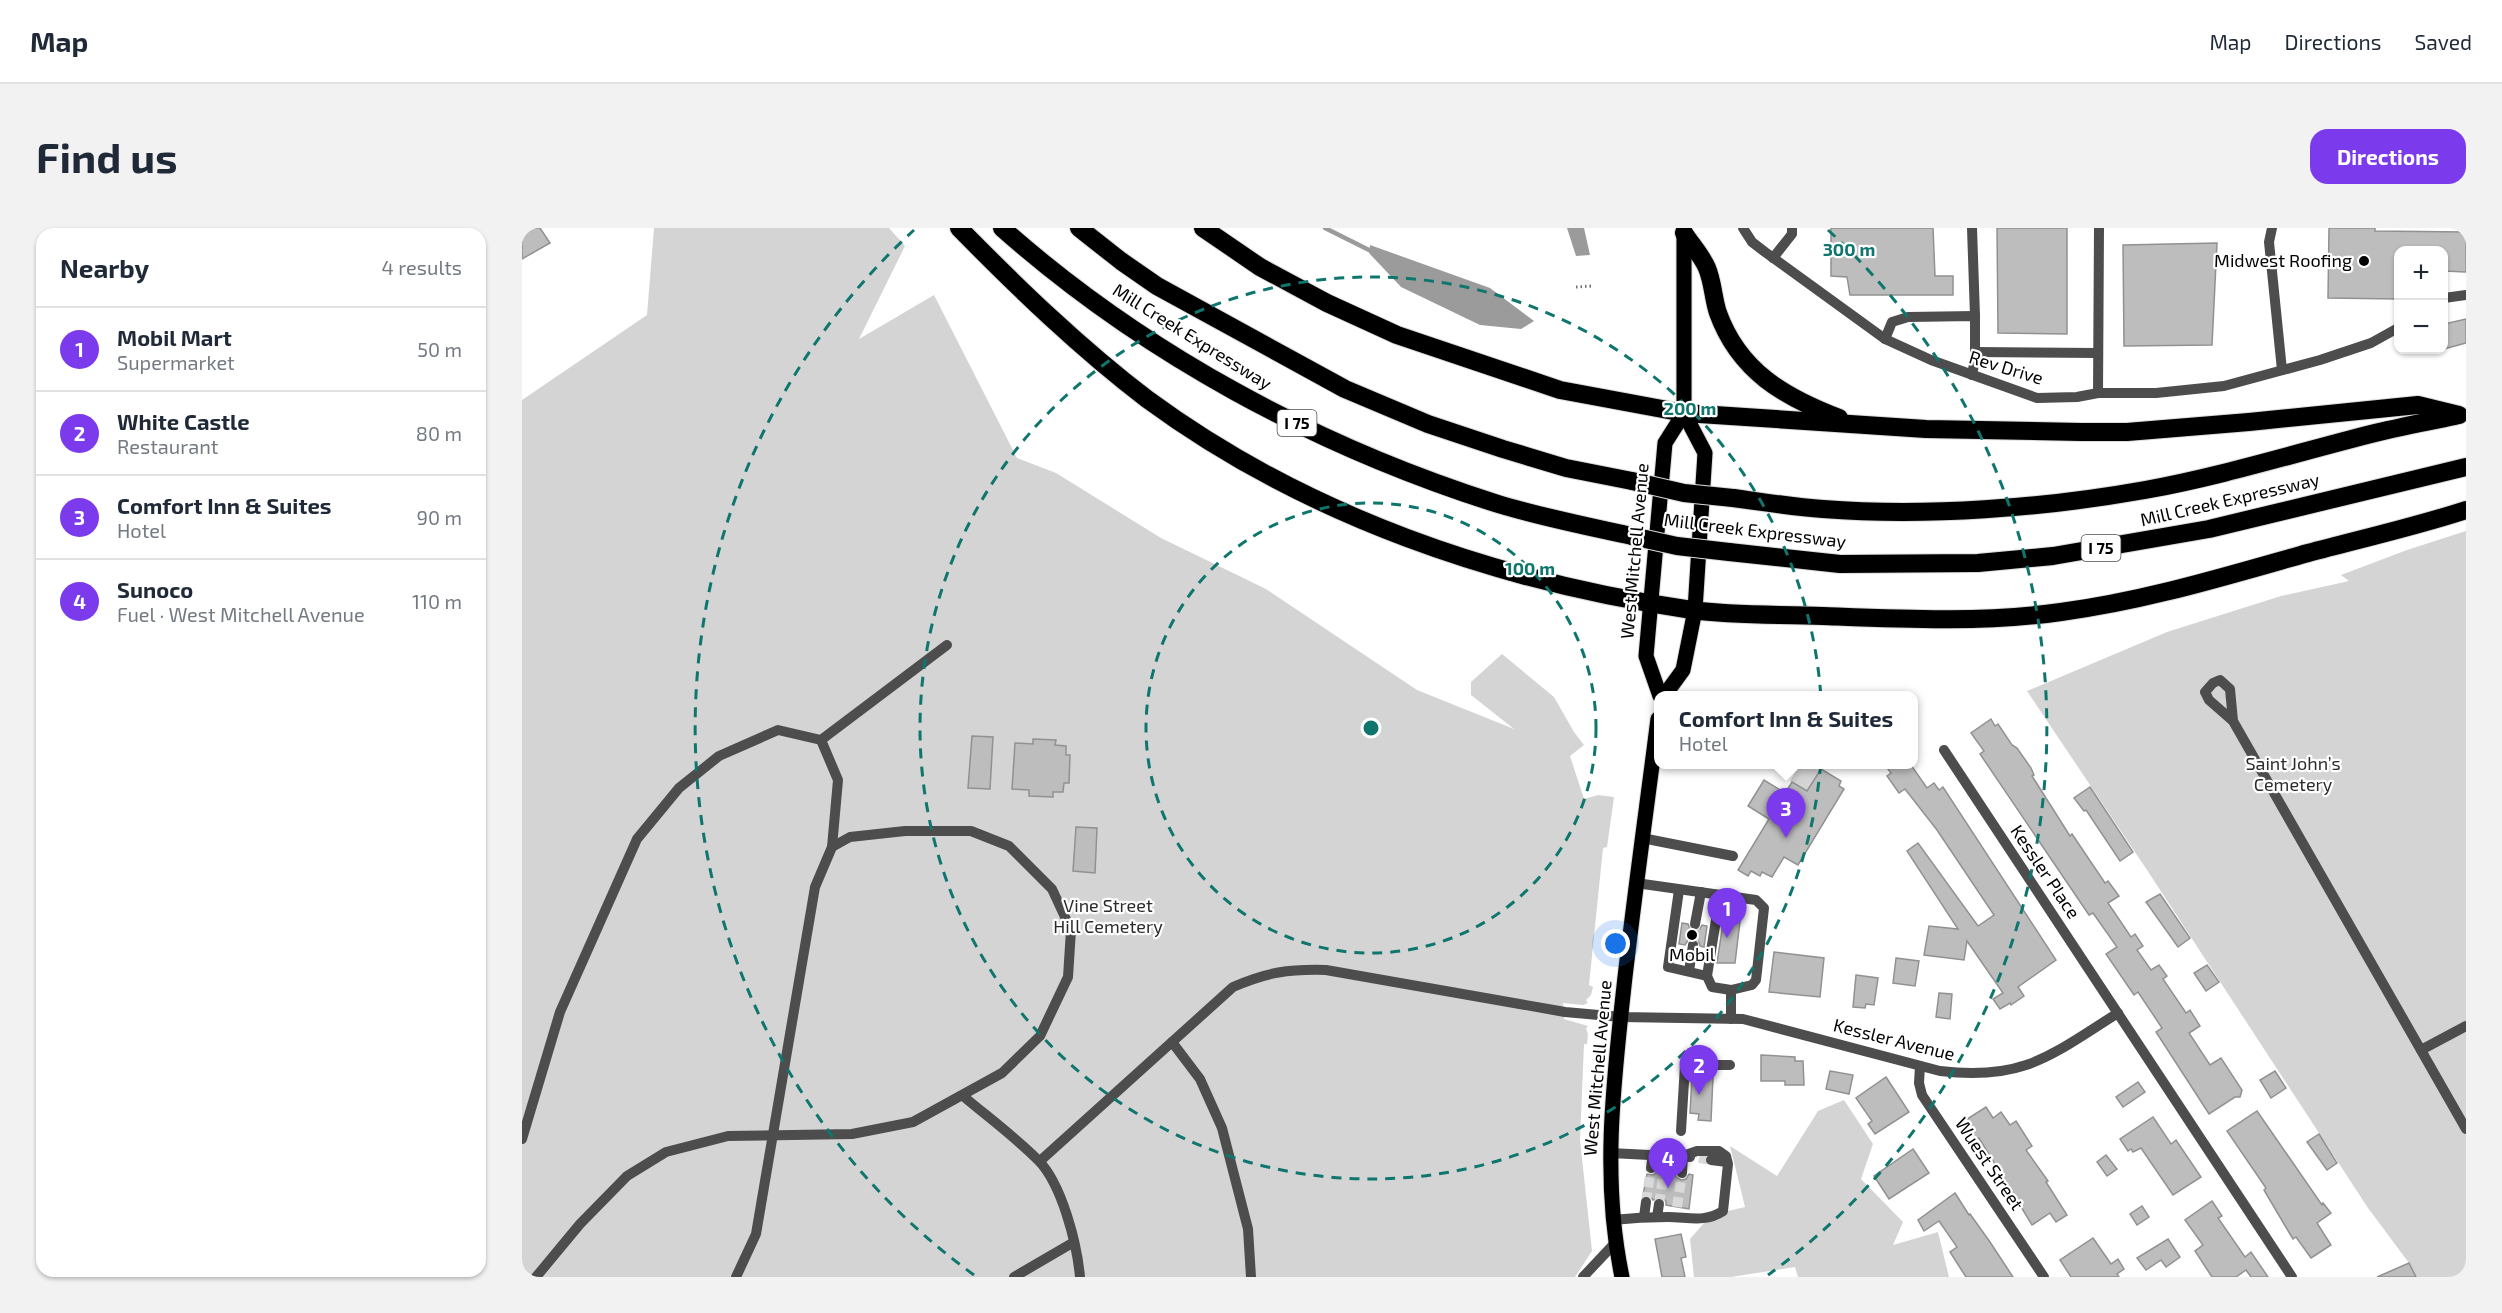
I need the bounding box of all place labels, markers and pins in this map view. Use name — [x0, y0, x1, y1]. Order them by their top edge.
place label: Midwest Roofing — [2214, 249, 2352, 271]
marker: Midwest Roofing — [2357, 254, 2371, 268]
centre of rings — [1361, 718, 1381, 738]
pin: 3 — [1766, 788, 1806, 838]
pin: 1 — [1708, 888, 1746, 938]
marker: Mobil — [1685, 928, 1699, 942]
place label: Mobil — [1669, 943, 1716, 965]
pin: 2 — [1680, 1046, 1718, 1095]
pin: 4 — [1648, 1138, 1688, 1188]

